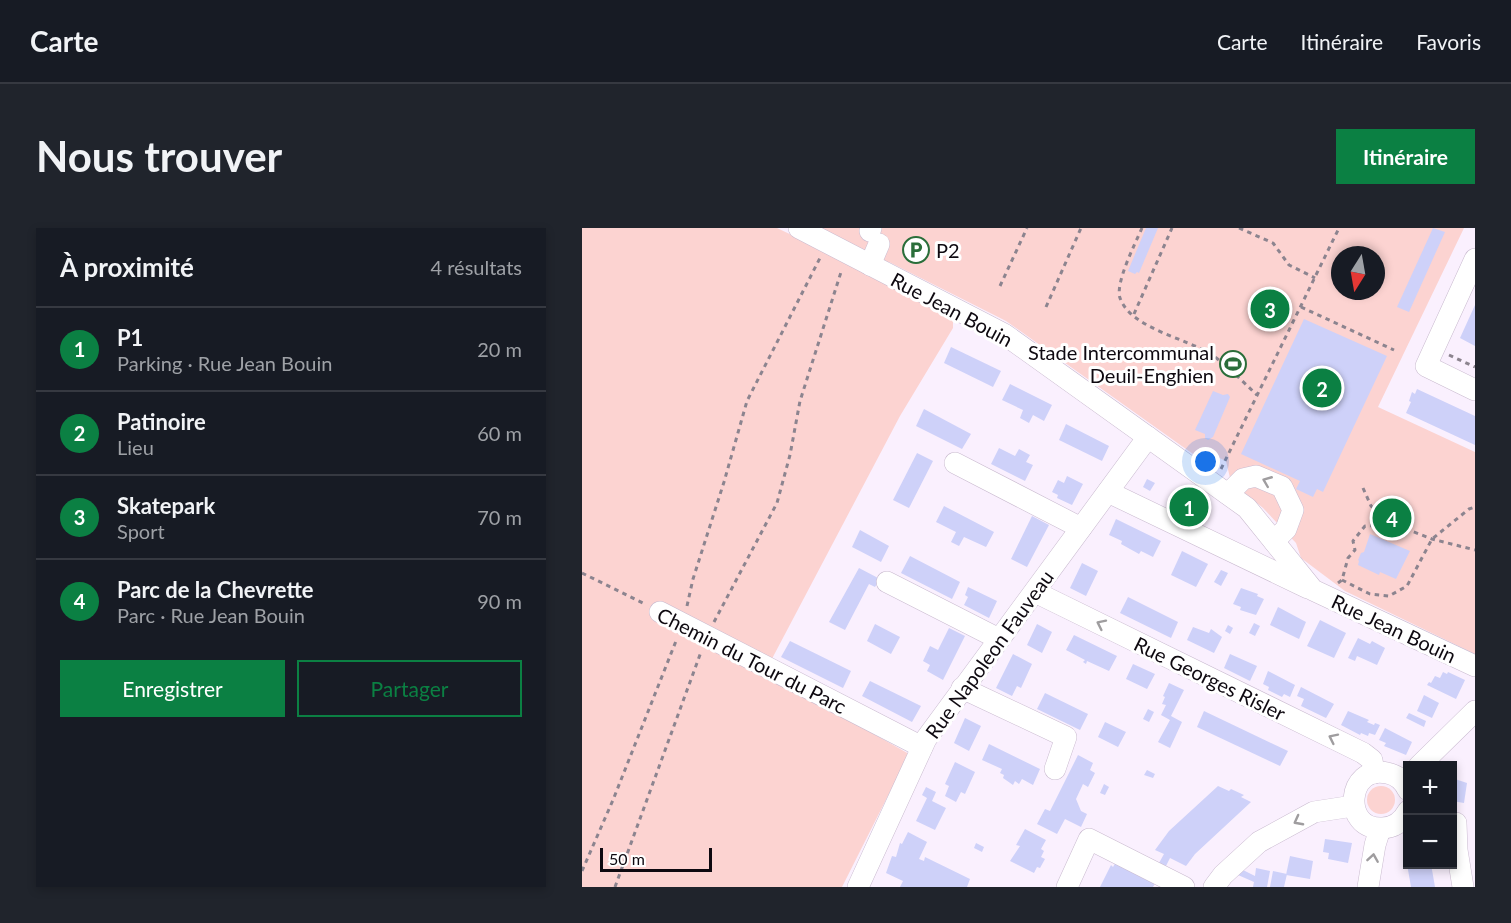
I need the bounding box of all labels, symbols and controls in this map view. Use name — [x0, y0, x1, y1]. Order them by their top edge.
text: Carte — [30, 24, 98, 58]
text: Carte — [1217, 29, 1268, 54]
text: Itinéraire — [1301, 29, 1383, 54]
text: Favoris — [1416, 29, 1481, 54]
button: Itinéraire — [1336, 129, 1475, 184]
text: Nous trouver — [36, 131, 282, 181]
parking icon: P2 — [901, 235, 931, 265]
place label: P2 — [936, 238, 960, 262]
north arrow — [1331, 246, 1385, 300]
text: À proximité — [60, 251, 194, 283]
text: 4 résultats — [431, 255, 522, 279]
street label: Rue Jean Bouin — [887, 267, 1017, 351]
pin: 3 — [1250, 286, 1290, 332]
text: P1 — [117, 324, 143, 351]
text: 1 — [74, 337, 85, 361]
text: 20 m — [477, 337, 522, 361]
place label: Stade Intercommunal Deuil-Enghien — [1028, 340, 1214, 387]
sports icon: Stade Intercommunal Deuil-Enghien — [1218, 349, 1248, 379]
text: Parking · Rue Jean Bouin — [117, 351, 332, 375]
pin: 2 — [1302, 366, 1342, 410]
text: Patinoire — [117, 408, 206, 435]
text: 2 — [74, 421, 85, 445]
text: 60 m — [477, 421, 522, 445]
text: Lieu — [117, 435, 154, 459]
your location — [1191, 447, 1220, 476]
one-way arrow — [1262, 476, 1273, 488]
pin: 1 — [1170, 484, 1208, 530]
text: Skatepark — [117, 492, 215, 519]
pin: 4 — [1372, 496, 1412, 540]
text: 3 — [74, 505, 85, 529]
text: 70 m — [477, 505, 522, 529]
text: Sport — [117, 519, 165, 543]
street label: Rue Napoleon Fauveau — [920, 565, 1058, 743]
text: Parc de la Chevrette — [117, 576, 314, 603]
text: 4 — [74, 589, 85, 613]
text: 90 m — [477, 589, 522, 613]
street label: Rue Jean Bouin — [1328, 589, 1460, 667]
street label: Chemin du Tour du Parc — [654, 602, 851, 718]
text: Parc · Rue Jean Bouin — [117, 603, 305, 627]
one-way arrow — [1097, 620, 1108, 632]
street label: Rue Georges Risler — [1130, 631, 1290, 725]
button: Enregistrer — [60, 660, 285, 717]
button: Partager — [297, 660, 522, 717]
one-way arrow — [1328, 734, 1339, 746]
map controls — [1403, 761, 1457, 869]
button: + — [1403, 761, 1457, 815]
one-way arrow — [1293, 814, 1304, 825]
button: − — [1403, 815, 1457, 869]
scale bar — [600, 845, 712, 872]
text: 50 m — [609, 849, 645, 868]
one-way arrow — [1367, 853, 1379, 862]

